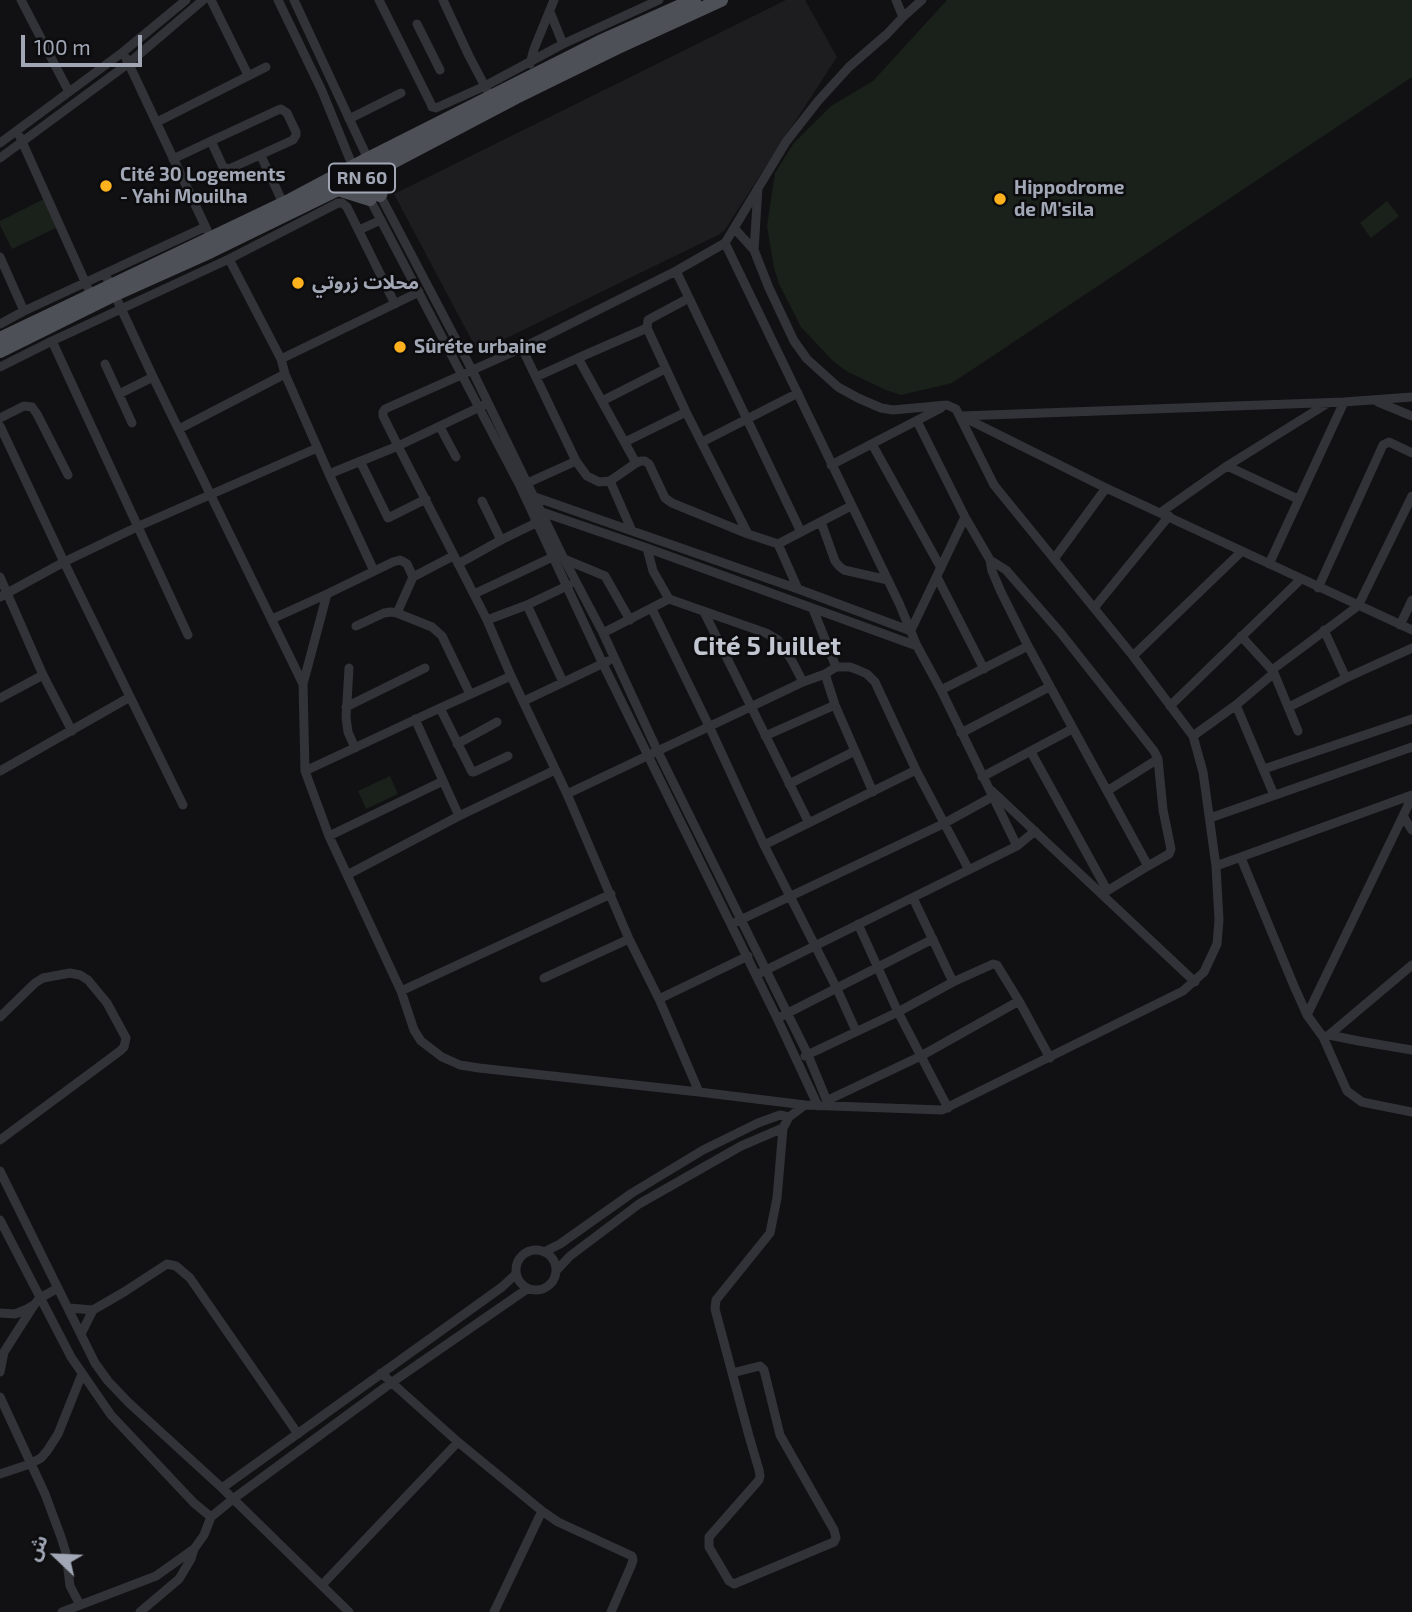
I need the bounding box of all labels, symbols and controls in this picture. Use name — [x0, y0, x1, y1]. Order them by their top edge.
scale bar — [24, 21, 145, 65]
text: 100 m — [34, 34, 91, 59]
road number: RN 60 — [329, 163, 395, 192]
place label: Cité 30 Logements - Yahi Mouilha — [120, 164, 286, 208]
place label: Hippodrome de M'sila — [1014, 177, 1124, 221]
marker: Cité 30 Logements - Yahi Mouilha — [98, 178, 114, 194]
marker: Hippodrome de M'sila — [992, 191, 1008, 207]
place label: محلات زروتي — [312, 272, 419, 294]
marker: محلات زروتي — [290, 275, 306, 291]
place label: Sûréte urbaine — [414, 336, 547, 358]
marker: Sûréte urbaine — [392, 339, 408, 355]
district label: Cité 5 Juillet — [693, 630, 841, 662]
north arrow — [21, 1521, 91, 1591]
text: ش — [21, 1531, 52, 1564]

